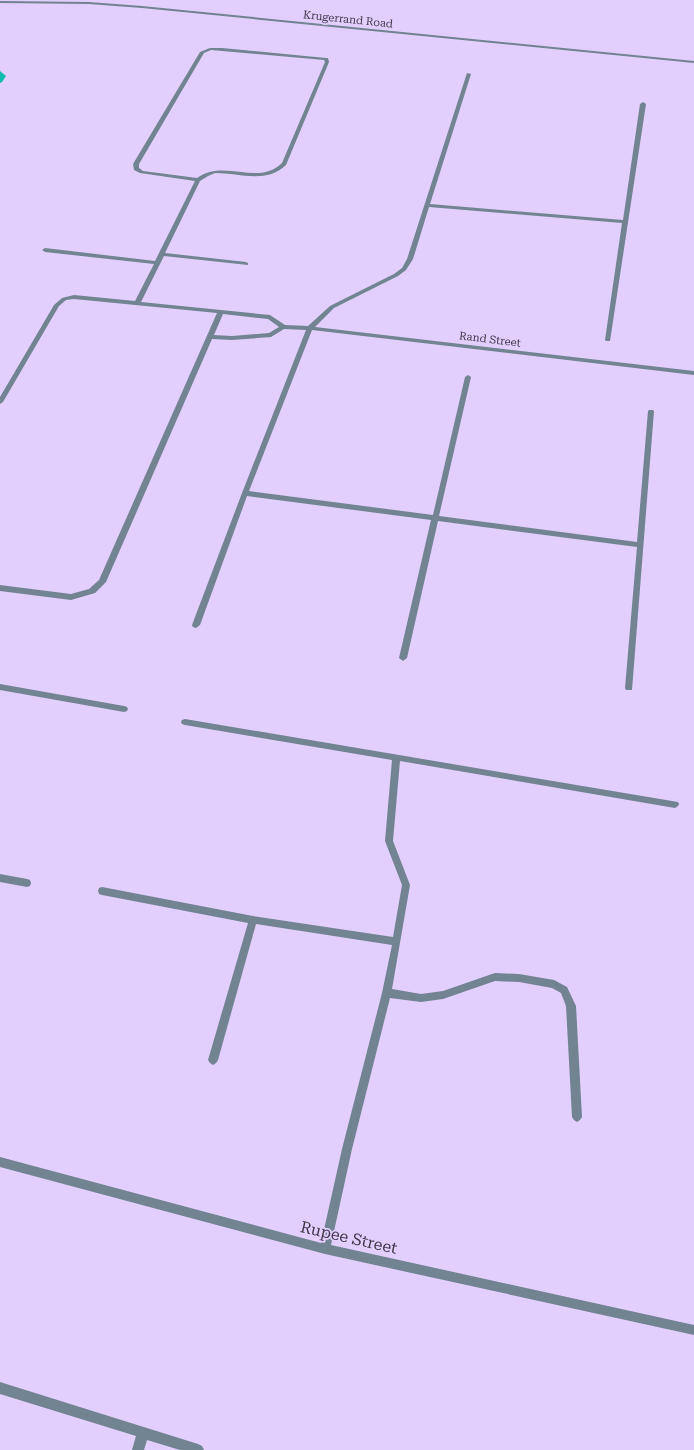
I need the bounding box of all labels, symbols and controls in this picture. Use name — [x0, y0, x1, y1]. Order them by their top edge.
street label: Krugerrand Road — [302, 8, 394, 31]
street label: Rand Street — [458, 329, 521, 350]
street label: Rupee Street — [299, 1217, 399, 1258]

